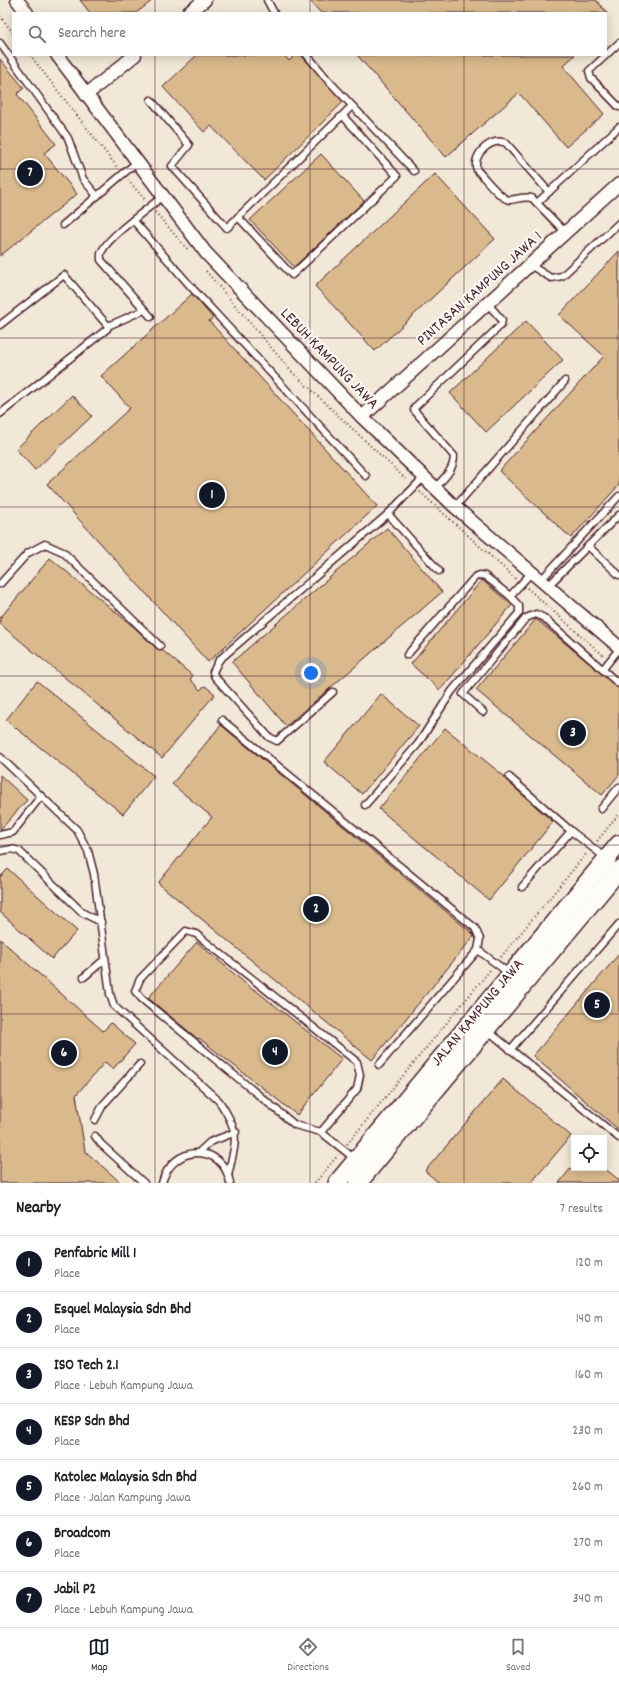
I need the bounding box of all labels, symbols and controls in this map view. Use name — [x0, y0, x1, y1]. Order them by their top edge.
search box — [12, 12, 607, 56]
icon: search — [26, 23, 48, 45]
text: Search here — [58, 23, 126, 45]
pin: 7 — [17, 158, 43, 188]
street label: PINTASAN KAMPUNG JAWA 1 — [412, 226, 548, 352]
street label: LEBUH KAMPUNG JAWA — [274, 303, 384, 415]
pin: 1 — [199, 480, 225, 510]
your location — [301, 663, 321, 683]
pin: 3 — [560, 718, 586, 748]
pin: 2 — [303, 894, 329, 924]
street label: JALAN KAMPUNG JAWA — [426, 954, 530, 1072]
pin: 5 — [584, 990, 610, 1020]
pin: 4 — [262, 1037, 288, 1067]
pin: 6 — [51, 1038, 77, 1068]
map controls — [571, 1135, 607, 1171]
button: locate — [571, 1135, 607, 1171]
text: Nearby — [16, 1197, 60, 1221]
text: 7 results — [560, 1200, 603, 1219]
text: Penfabric Mill 1 — [54, 1243, 136, 1265]
text: 1 — [28, 1254, 30, 1273]
text: 120 m — [575, 1254, 603, 1273]
text: Place — [54, 1265, 80, 1284]
text: Esquel Malaysia Sdn Bhd — [54, 1299, 191, 1321]
text: 2 — [26, 1310, 32, 1329]
text: 140 m — [576, 1310, 603, 1329]
text: Place — [54, 1321, 80, 1340]
text: ISO Tech 2.1 — [54, 1355, 119, 1377]
text: 3 — [26, 1366, 32, 1385]
text: 160 m — [575, 1366, 603, 1385]
text: Place · Lebuh Kampung Jawa — [54, 1377, 193, 1396]
text: KESP Sdn Bhd — [54, 1411, 130, 1433]
text: 4 — [26, 1422, 32, 1441]
text: 230 m — [573, 1422, 603, 1441]
text: Place — [54, 1433, 80, 1452]
text: Katolec Malaysia Sdn Bhd — [54, 1467, 197, 1489]
text: 5 — [26, 1478, 32, 1497]
text: 260 m — [572, 1478, 603, 1497]
text: Place · Jalan Kampung Jawa — [54, 1489, 191, 1508]
text: Broadcom — [54, 1523, 110, 1545]
text: 6 — [26, 1534, 32, 1553]
text: 270 m — [573, 1534, 603, 1553]
text: Place — [54, 1545, 80, 1564]
text: Jabil P2 — [54, 1579, 96, 1601]
text: 7 — [27, 1590, 31, 1609]
text: 340 m — [573, 1590, 603, 1609]
text: Place · Lebuh Kampung Jawa — [54, 1601, 193, 1620]
tab: Map — [88, 1636, 110, 1676]
tab: Directions — [287, 1636, 329, 1676]
tab: Saved — [506, 1636, 531, 1676]

